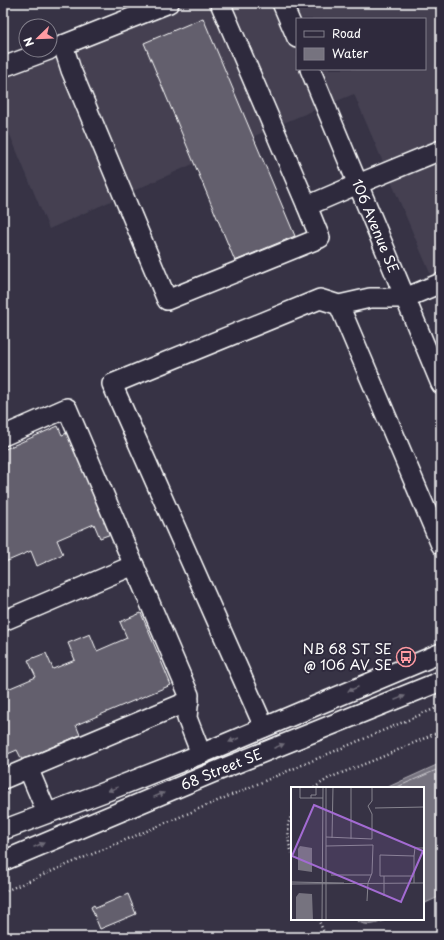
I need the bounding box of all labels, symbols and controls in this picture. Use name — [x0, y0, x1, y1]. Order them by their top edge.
north arrow — [18, 18, 58, 58]
legend — [296, 18, 426, 70]
text: Road — [332, 24, 361, 42]
text: N — [19, 35, 38, 49]
text: Water — [332, 44, 369, 62]
street label: 106 Avenue SE — [347, 176, 405, 276]
place label: NB 68 ST SE @ 106 AV SE — [303, 638, 392, 675]
bus stop icon: NB 68 ST SE @ 106 AV SE — [395, 646, 417, 668]
one-way arrow — [347, 687, 359, 693]
one-way arrow — [394, 694, 406, 700]
one-way arrow — [228, 737, 239, 743]
street label: 68 Street SE — [177, 743, 265, 795]
one-way arrow — [274, 743, 286, 749]
one-way arrow — [108, 786, 119, 792]
inset map — [291, 787, 424, 920]
one-way arrow — [153, 792, 165, 798]
one-way arrow — [33, 842, 45, 848]

